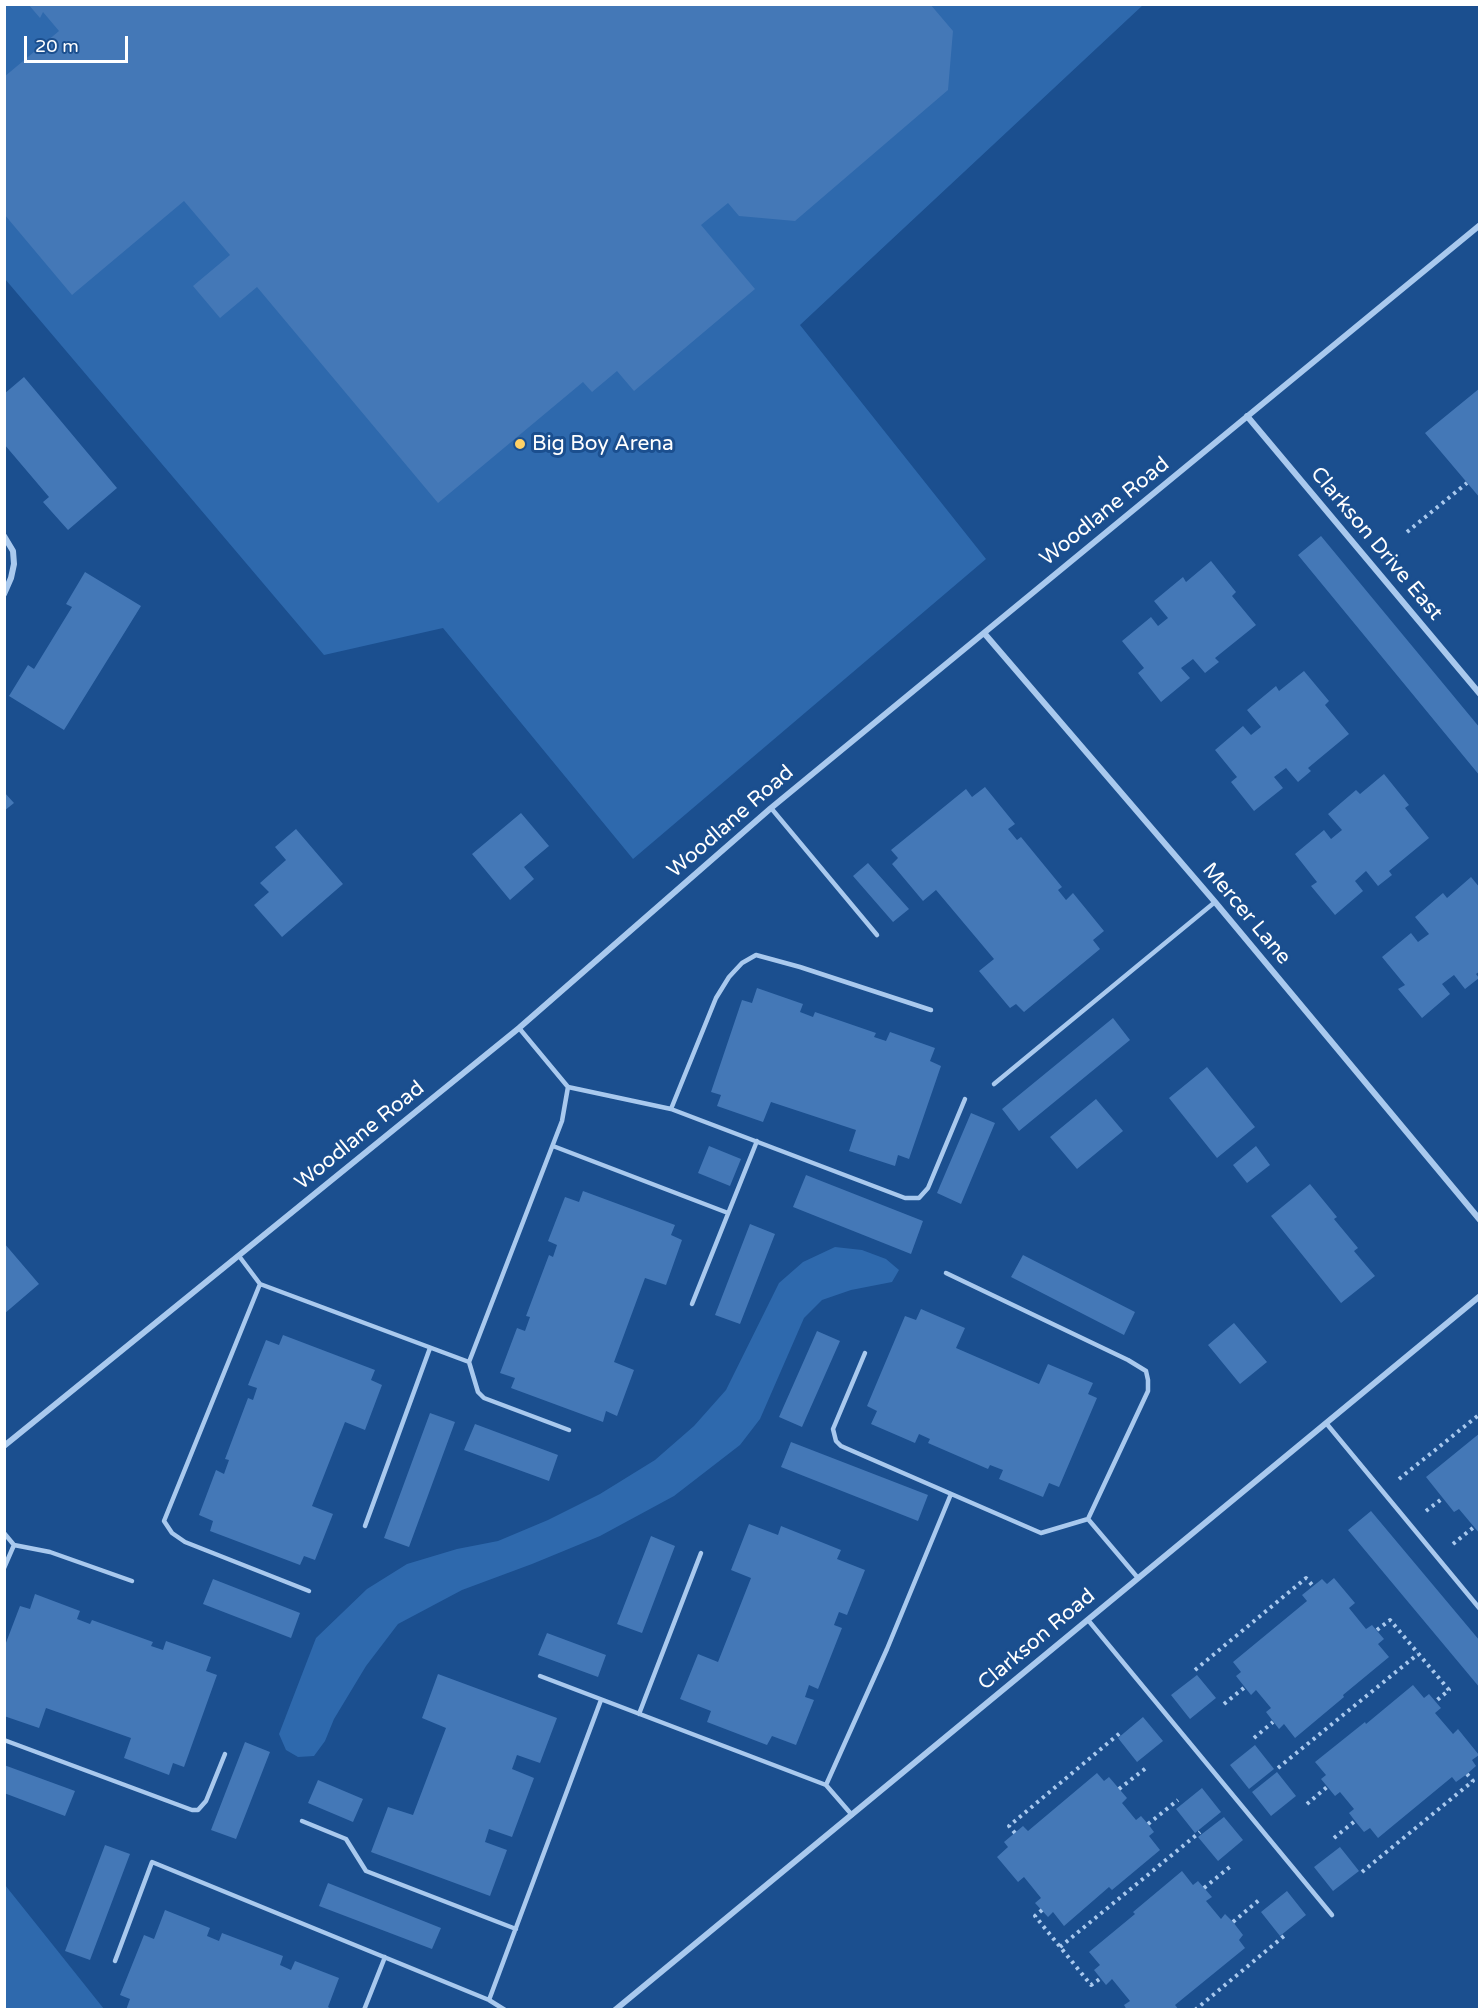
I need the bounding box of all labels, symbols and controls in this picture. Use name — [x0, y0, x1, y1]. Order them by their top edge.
scale bar — [27, 24, 130, 62]
text: 20 m — [35, 35, 79, 57]
place label: Big Boy Arena — [532, 431, 674, 457]
marker: Big Boy Arena — [513, 437, 527, 451]
street label: Woodlane Road — [1035, 452, 1175, 572]
street label: Clarkson Drive East — [1305, 462, 1447, 626]
street label: Woodlane Road — [663, 760, 799, 884]
street label: Mercer Lane — [1196, 858, 1296, 970]
street label: Woodlane Road — [290, 1076, 430, 1196]
street label: Clarkson Road — [973, 1584, 1101, 1696]

